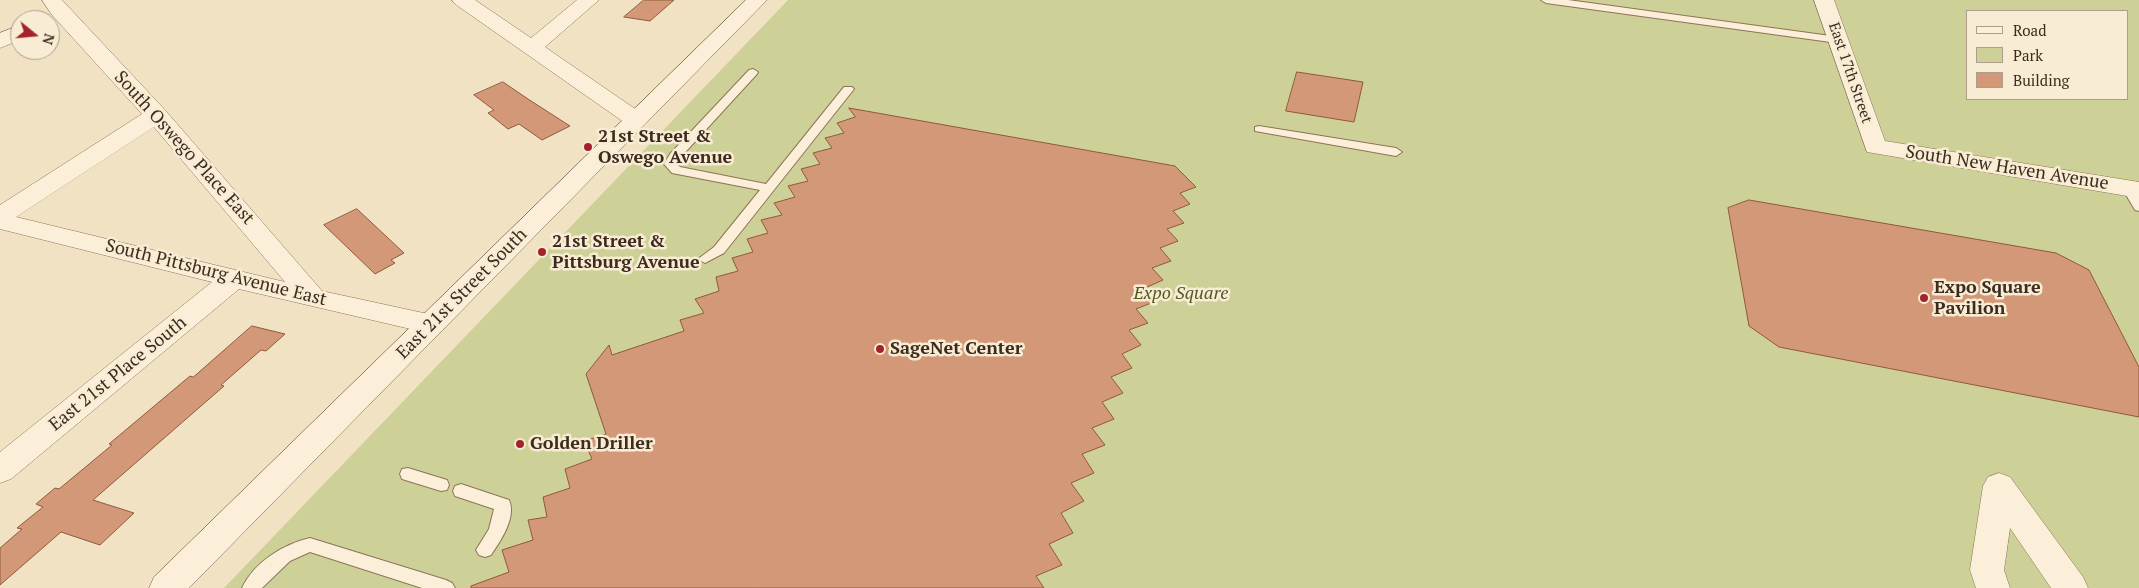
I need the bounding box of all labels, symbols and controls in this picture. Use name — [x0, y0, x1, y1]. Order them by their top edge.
north arrow — [10, 10, 60, 60]
legend — [1966, 10, 2129, 100]
street label: East 17th Street — [1824, 20, 1876, 126]
text: Road — [2013, 20, 2046, 40]
text: N — [38, 31, 60, 47]
text: Park — [2013, 45, 2043, 65]
street label: South Oswego Place East — [109, 67, 259, 229]
text: Building — [2013, 70, 2070, 90]
place label: 21st Street & Oswego Avenue — [598, 126, 732, 168]
marker: 21st Street & Oswego Avenue — [582, 141, 594, 153]
street label: South New Haven Avenue — [1904, 141, 2110, 195]
street label: East 21st Street South — [392, 224, 532, 364]
place label: 21st Street & Pittsburg Avenue — [552, 231, 700, 274]
street label: South Pittsburg Avenue East — [103, 235, 329, 311]
marker: 21st Street & Pittsburg Avenue — [536, 246, 548, 258]
place label: Expo Square Pavilion — [1934, 277, 2041, 320]
park label: Expo Square — [1133, 283, 1229, 305]
marker: Expo Square Pavilion — [1918, 292, 1930, 304]
street label: East 21st Place South — [45, 312, 191, 436]
place label: SageNet Center — [890, 338, 1022, 360]
marker: SageNet Center — [874, 343, 886, 355]
place label: Golden Driller — [530, 433, 653, 455]
marker: Golden Driller — [514, 438, 526, 450]

